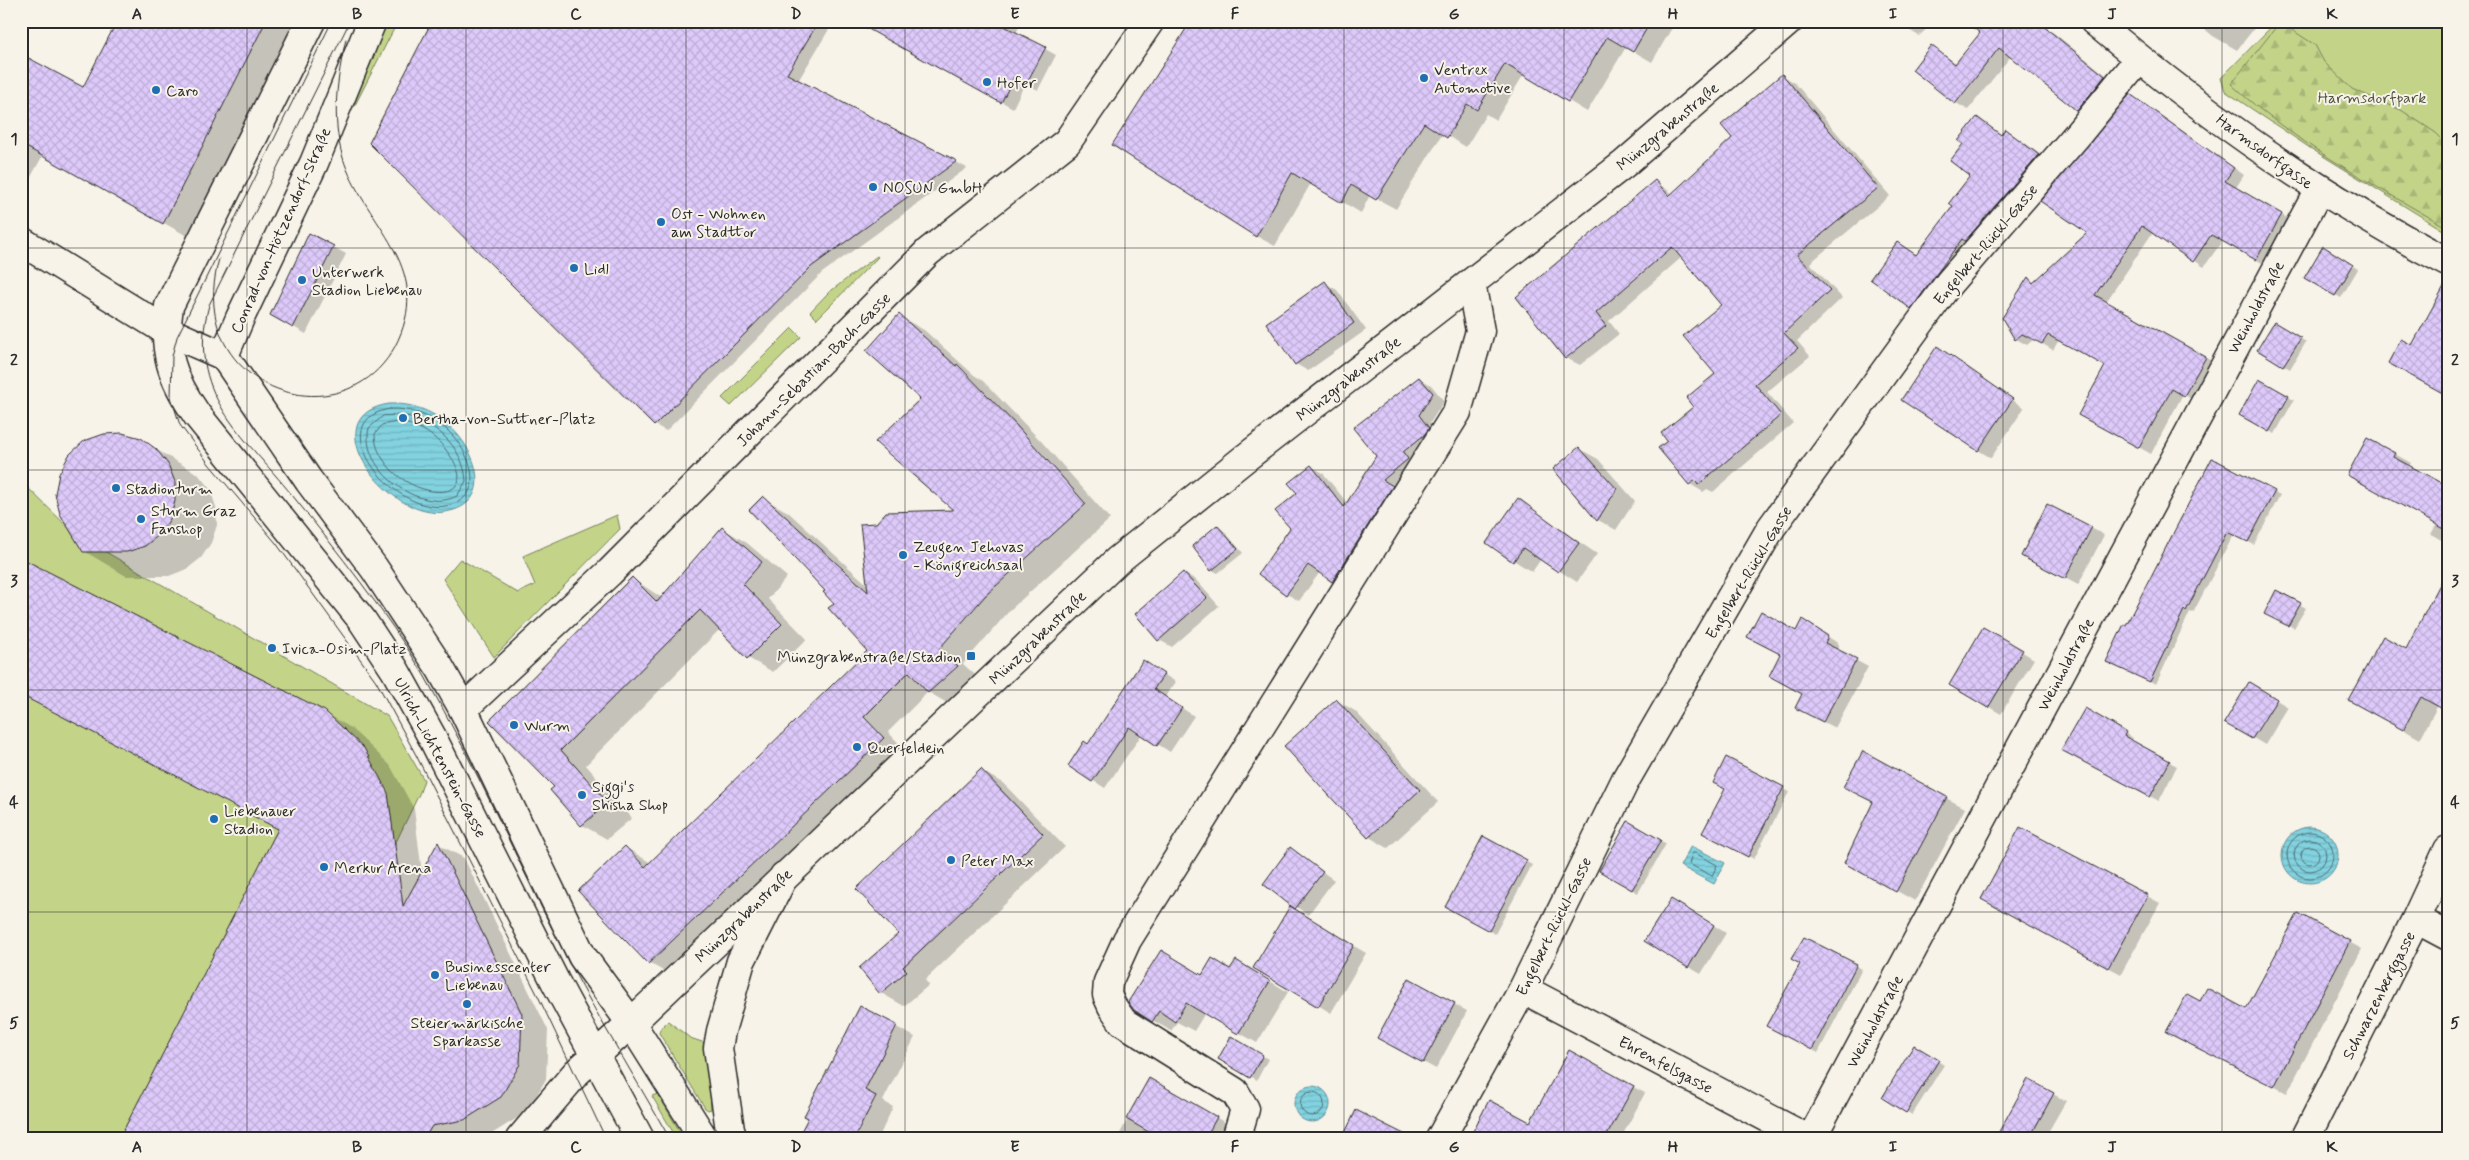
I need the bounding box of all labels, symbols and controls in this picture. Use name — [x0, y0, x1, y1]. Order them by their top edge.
text: A — [132, 4, 142, 25]
text: B — [352, 4, 362, 25]
text: C — [570, 4, 582, 25]
text: D — [790, 4, 802, 25]
text: E — [1010, 4, 1020, 25]
text: F — [1231, 4, 1240, 25]
text: G — [1449, 4, 1460, 25]
text: H — [1668, 4, 1679, 25]
text: I — [1889, 4, 1898, 25]
text: J — [2107, 4, 2117, 25]
text: K — [2326, 4, 2338, 25]
place label: Ventrex Automotive — [1434, 60, 1511, 99]
marker: Ventrex Automotive — [1418, 72, 1430, 84]
place label: Hofer — [997, 73, 1037, 94]
marker: Hofer — [981, 76, 993, 88]
street label: Münzgrabenstraße — [1612, 78, 1724, 177]
place label: Caro — [166, 81, 199, 102]
marker: Caro — [150, 84, 162, 96]
park label: Harmsdorfpark — [2318, 88, 2426, 109]
street label: Harmsdorfgasse — [2211, 110, 2317, 196]
street label: Conrad-von-Hötzendorf-Straße — [226, 124, 337, 337]
text: 1 — [10, 129, 18, 150]
text: 1 — [2451, 129, 2459, 150]
place label: NOSUN GmbH — [883, 178, 982, 199]
street label: Engelbert-Rückl-Gasse — [1929, 180, 2044, 311]
marker: NOSUN GmbH — [867, 181, 879, 193]
place label: Ost - Wohnen am Stadttor — [671, 204, 766, 243]
marker: Ost - Wohnen am Stadttor — [655, 216, 667, 228]
street label: Weinholdstraße — [2223, 257, 2290, 358]
place label: Lidl — [584, 259, 609, 280]
place label: Unterwerk Stadion Liebenau — [312, 262, 422, 301]
marker: Lidl — [568, 262, 580, 274]
marker: Unterwerk Stadion Liebenau — [296, 274, 308, 286]
street label: Johann-Sebastian-Bach-Gasse — [732, 288, 896, 452]
street label: Münzgrabenstraße — [1292, 332, 1406, 428]
text: 2 — [10, 350, 18, 371]
text: 2 — [2451, 350, 2459, 371]
place label: Bertha-von-Suttner-Platz — [413, 409, 596, 430]
marker: Bertha-von-Suttner-Platz — [397, 412, 409, 424]
place label: Stadionturm — [126, 479, 213, 500]
marker: Stadionturm — [110, 482, 122, 494]
place label: Sturm Graz Fanshop — [151, 501, 237, 540]
street label: Engelbert-Rückl-Gasse — [1701, 502, 1798, 644]
marker: Sturm Graz Fanshop — [135, 513, 147, 525]
place label: Zeugen Jehovas - Königreichsaal — [913, 537, 1024, 577]
marker: Zeugen Jehovas - Königreichsaal — [897, 549, 909, 561]
text: 3 — [10, 571, 18, 592]
text: 3 — [2451, 571, 2459, 592]
street label: Münzgrabenstraße — [985, 586, 1092, 691]
street label: Weinholdstraße — [2033, 614, 2100, 715]
place label: Ivica-Osim-Platz — [282, 639, 407, 660]
marker: Ivica-Osim-Platz — [266, 642, 278, 654]
place label: Münzgrabenstraße/Stadion — [777, 647, 961, 669]
marker: Münzgrabenstraße/Stadion — [965, 650, 977, 662]
street label: Ulrich-Lichtenstein-Gasse — [388, 674, 491, 842]
place label: Wurm — [524, 716, 570, 737]
marker: Wurm — [508, 719, 520, 731]
place label: Querfeldein — [867, 738, 944, 759]
marker: Querfeldein — [851, 741, 863, 753]
place label: Siggi's Shisha Shop — [592, 777, 668, 816]
marker: Siggi's Shisha Shop — [576, 789, 588, 801]
text: 4 — [9, 792, 19, 813]
text: 4 — [2450, 792, 2460, 813]
place label: Liebenauer Stadion — [224, 801, 297, 840]
marker: Liebenauer Stadion — [208, 813, 220, 825]
place label: Peter Max — [961, 851, 1034, 872]
marker: Peter Max — [945, 854, 957, 866]
street label: Engelbert-Rückl-Gasse — [1512, 854, 1598, 1000]
place label: Merkur Arena — [334, 858, 432, 879]
marker: Merkur Arena — [318, 861, 330, 873]
street label: Münzgrabenstraße — [691, 864, 798, 969]
street label: Schwarzenberggasse — [2338, 928, 2422, 1064]
place label: Businesscenter Liebenau — [445, 957, 551, 996]
marker: Businesscenter Liebenau — [429, 969, 441, 981]
street label: Weinholdstraße — [1842, 971, 1909, 1072]
marker: Steiermärkische Sparkasse — [461, 998, 473, 1010]
text: 5 — [9, 1013, 19, 1034]
place label: Steiermärkische Sparkasse — [410, 1013, 524, 1052]
text: 5 — [2450, 1013, 2460, 1034]
street label: Ehrenfelsgasse — [1615, 1032, 1716, 1099]
text: A — [132, 1137, 142, 1158]
text: B — [352, 1137, 362, 1158]
text: C — [570, 1137, 582, 1158]
text: D — [790, 1137, 802, 1158]
text: E — [1010, 1137, 1020, 1158]
text: F — [1231, 1137, 1240, 1158]
text: G — [1449, 1137, 1460, 1158]
text: H — [1668, 1137, 1679, 1158]
text: I — [1889, 1137, 1898, 1158]
text: J — [2107, 1137, 2117, 1158]
text: K — [2326, 1137, 2338, 1158]

